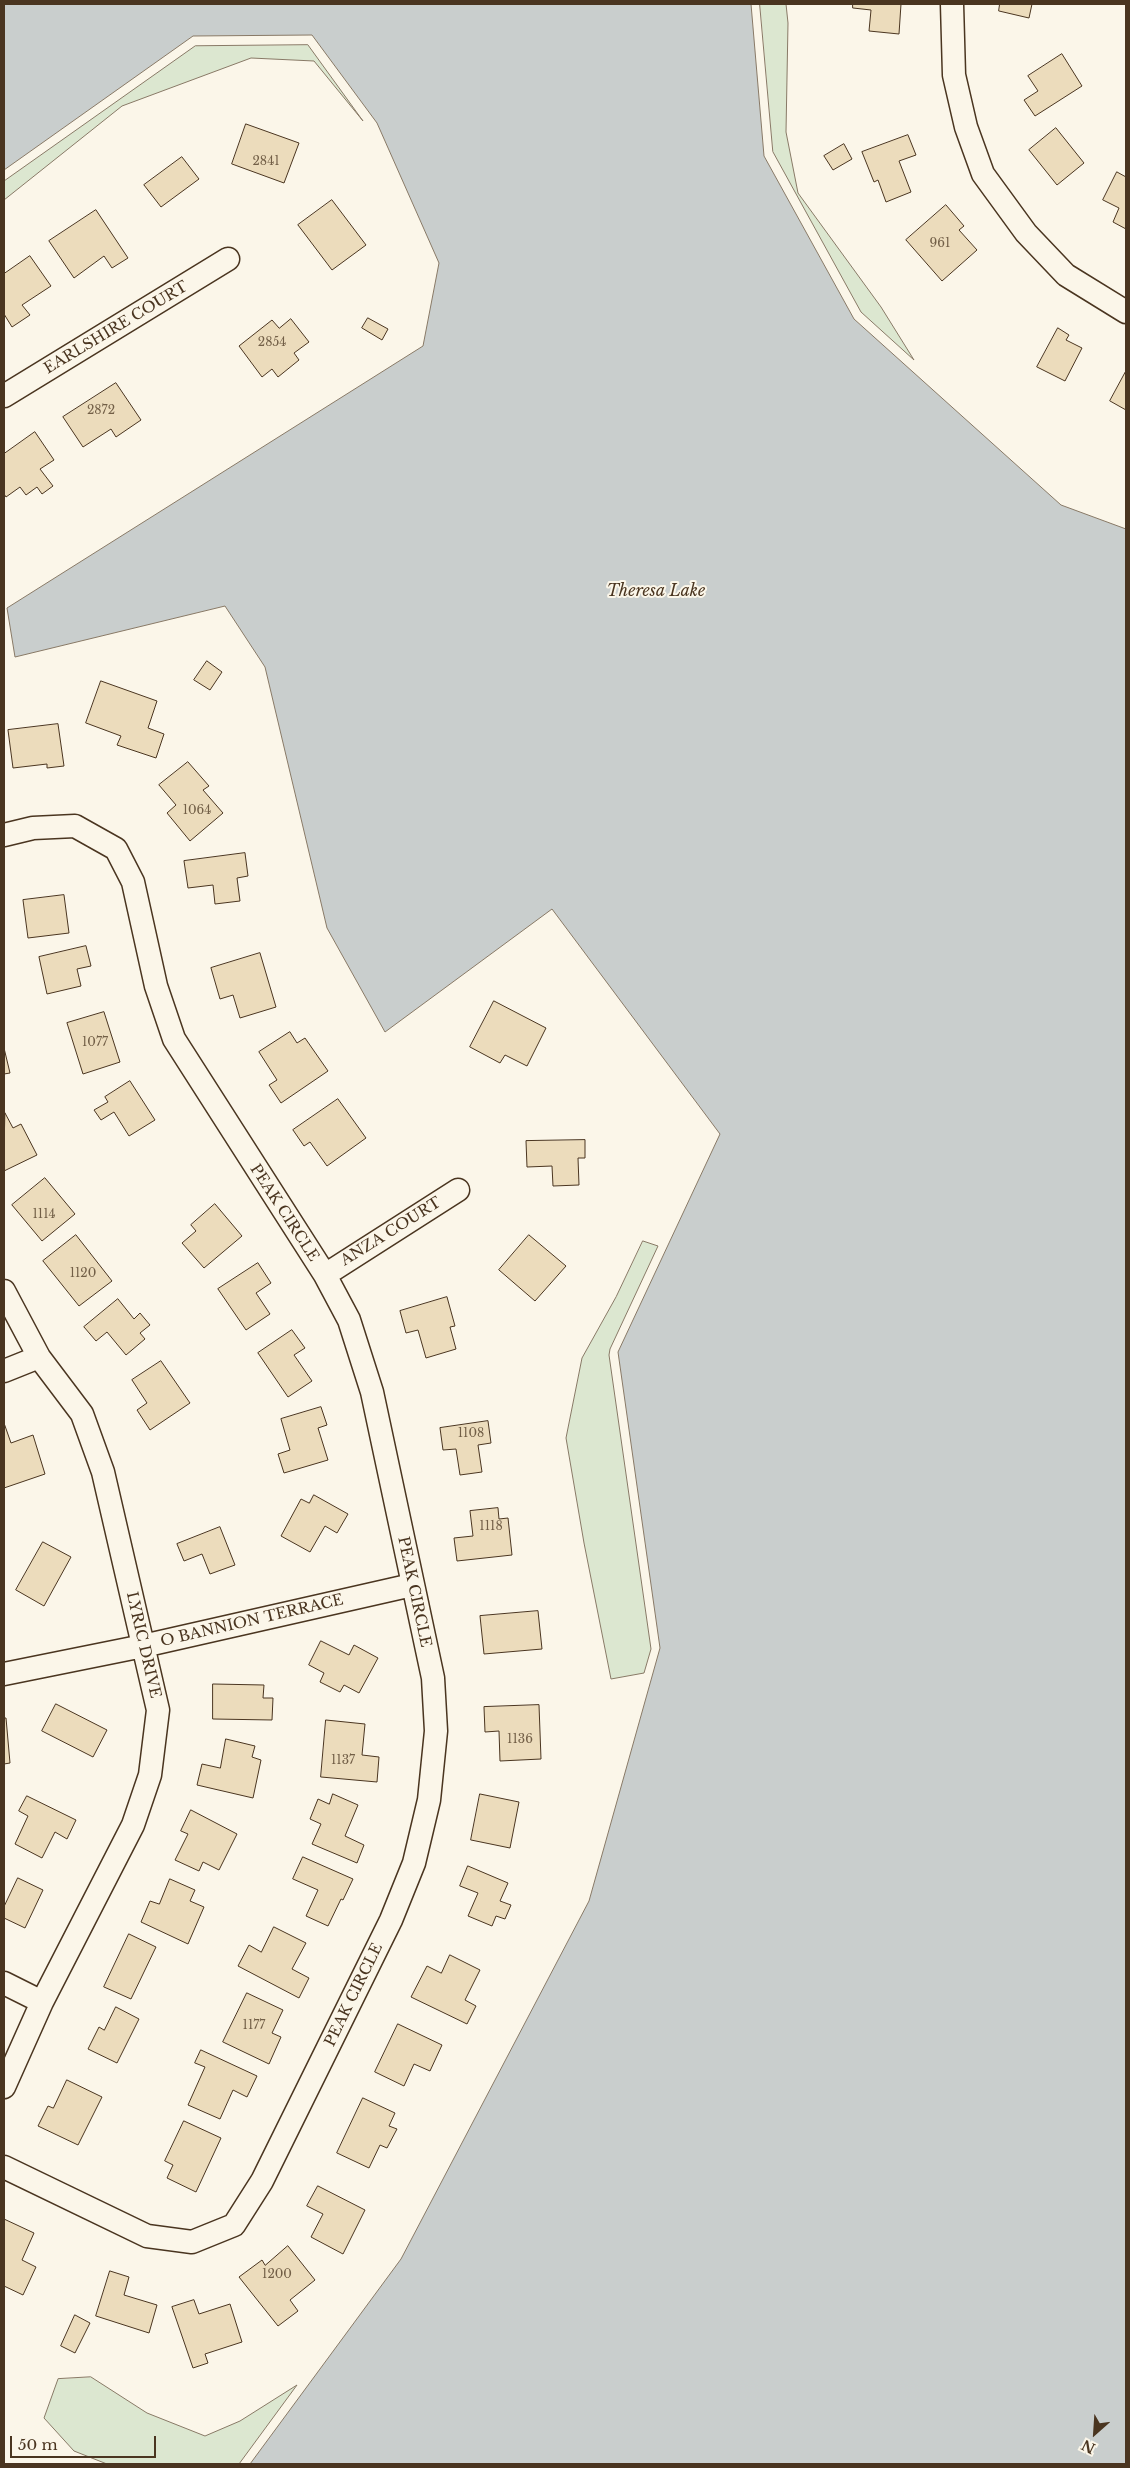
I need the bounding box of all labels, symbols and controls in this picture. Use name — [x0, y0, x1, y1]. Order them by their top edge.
house number: 2841 — [252, 155, 280, 169]
house number: 961 — [930, 237, 950, 251]
street label: EARLSHIRE COURT — [41, 278, 191, 378]
house number: 2854 — [258, 336, 286, 350]
house number: 2872 — [87, 404, 115, 418]
water label: Theresa Lake — [607, 581, 705, 601]
house number: 1064 — [183, 804, 211, 818]
house number: 1077 — [82, 1036, 108, 1050]
street label: PEAK CIRCLE — [246, 1161, 322, 1265]
street label: ANZA COURT — [337, 1194, 445, 1270]
house number: 1114 — [32, 1208, 56, 1222]
house number: 1120 — [70, 1267, 96, 1281]
house number: 1108 — [458, 1427, 484, 1441]
house number: 1118 — [479, 1520, 503, 1534]
street label: PEAK CIRCLE — [394, 1535, 434, 1649]
street label: LYRIC DRIVE — [122, 1590, 164, 1700]
street label: O BANNION TERRACE — [159, 1591, 345, 1651]
house number: 1136 — [507, 1733, 533, 1747]
house number: 1137 — [331, 1754, 355, 1768]
street label: PEAK CIRCLE — [321, 1941, 387, 2049]
house number: 1177 — [243, 2019, 265, 2033]
house number: 1200 — [262, 2268, 292, 2282]
north arrow — [1070, 2408, 1120, 2458]
scale bar — [12, 2426, 159, 2458]
text: 50 m — [18, 2435, 58, 2454]
text: N — [1079, 2436, 1098, 2457]

